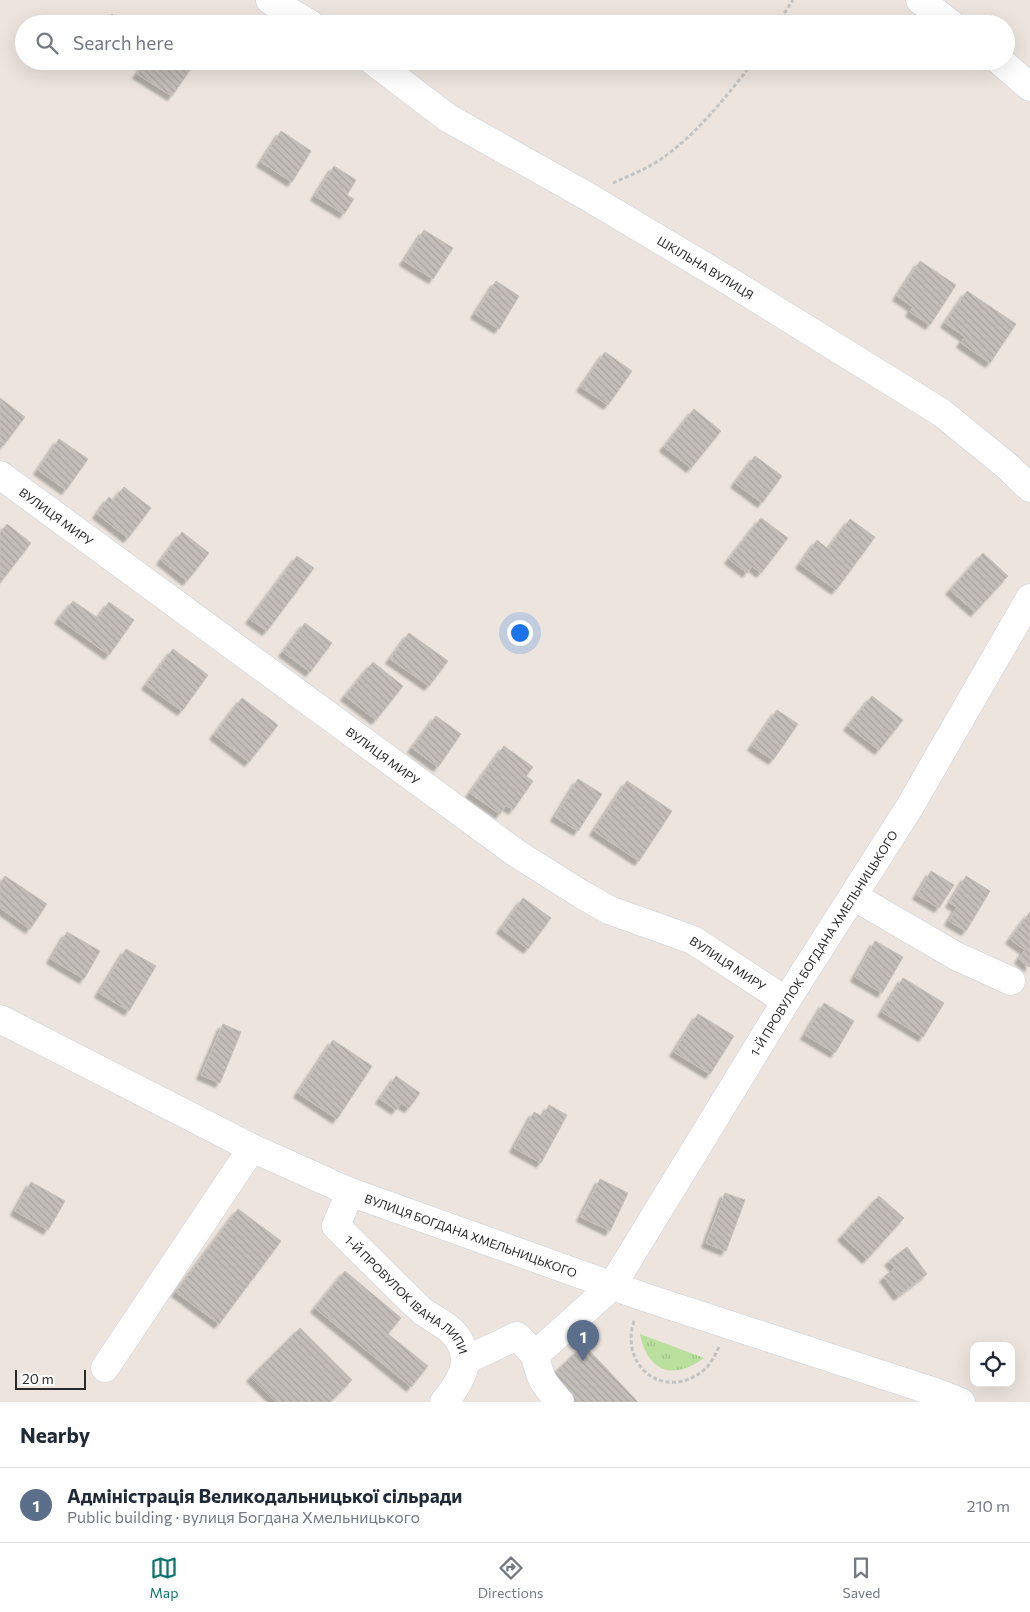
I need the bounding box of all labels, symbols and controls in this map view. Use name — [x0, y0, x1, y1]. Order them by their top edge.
search box — [15, 15, 1015, 70]
icon: search — [33, 29, 61, 57]
text: Search here — [73, 31, 173, 54]
street label: ШКІЛЬНА ВУЛИЦЯ — [655, 233, 756, 302]
street label: ВУЛИЦЯ МИРУ — [17, 485, 96, 548]
your location — [507, 620, 533, 646]
street label: ВУЛИЦЯ МИРУ — [343, 724, 423, 787]
street label: 1-Й ПРОВУЛОК БОГДАНА ХМЕЛЬНИЦЬКОГО — [747, 827, 900, 1058]
street label: ВУЛИЦЯ МИРУ — [687, 933, 769, 993]
street label: ВУЛИЦЯ БОГДАНА ХМЕЛЬНИЦЬКОГО — [363, 1191, 579, 1280]
street label: 1-Й ПРОВУЛОК ІВАНА ЛИПИ — [342, 1232, 471, 1356]
pin: 1 — [567, 1320, 599, 1361]
map controls — [970, 1342, 1015, 1387]
button: locate — [970, 1342, 1015, 1387]
scale bar — [15, 1367, 86, 1390]
text: 20 m — [22, 1370, 54, 1387]
text: Nearby — [20, 1422, 90, 1447]
text: Адміністрація Великодальницької сільради — [67, 1484, 462, 1507]
text: 1 — [32, 1496, 40, 1515]
text: 210 m — [967, 1496, 1010, 1515]
text: Public building · вулиця Богдана Хмельницького — [67, 1507, 420, 1526]
tab: Map — [150, 1554, 178, 1601]
tab: Directions — [478, 1554, 543, 1601]
tab: Saved — [843, 1554, 880, 1601]

